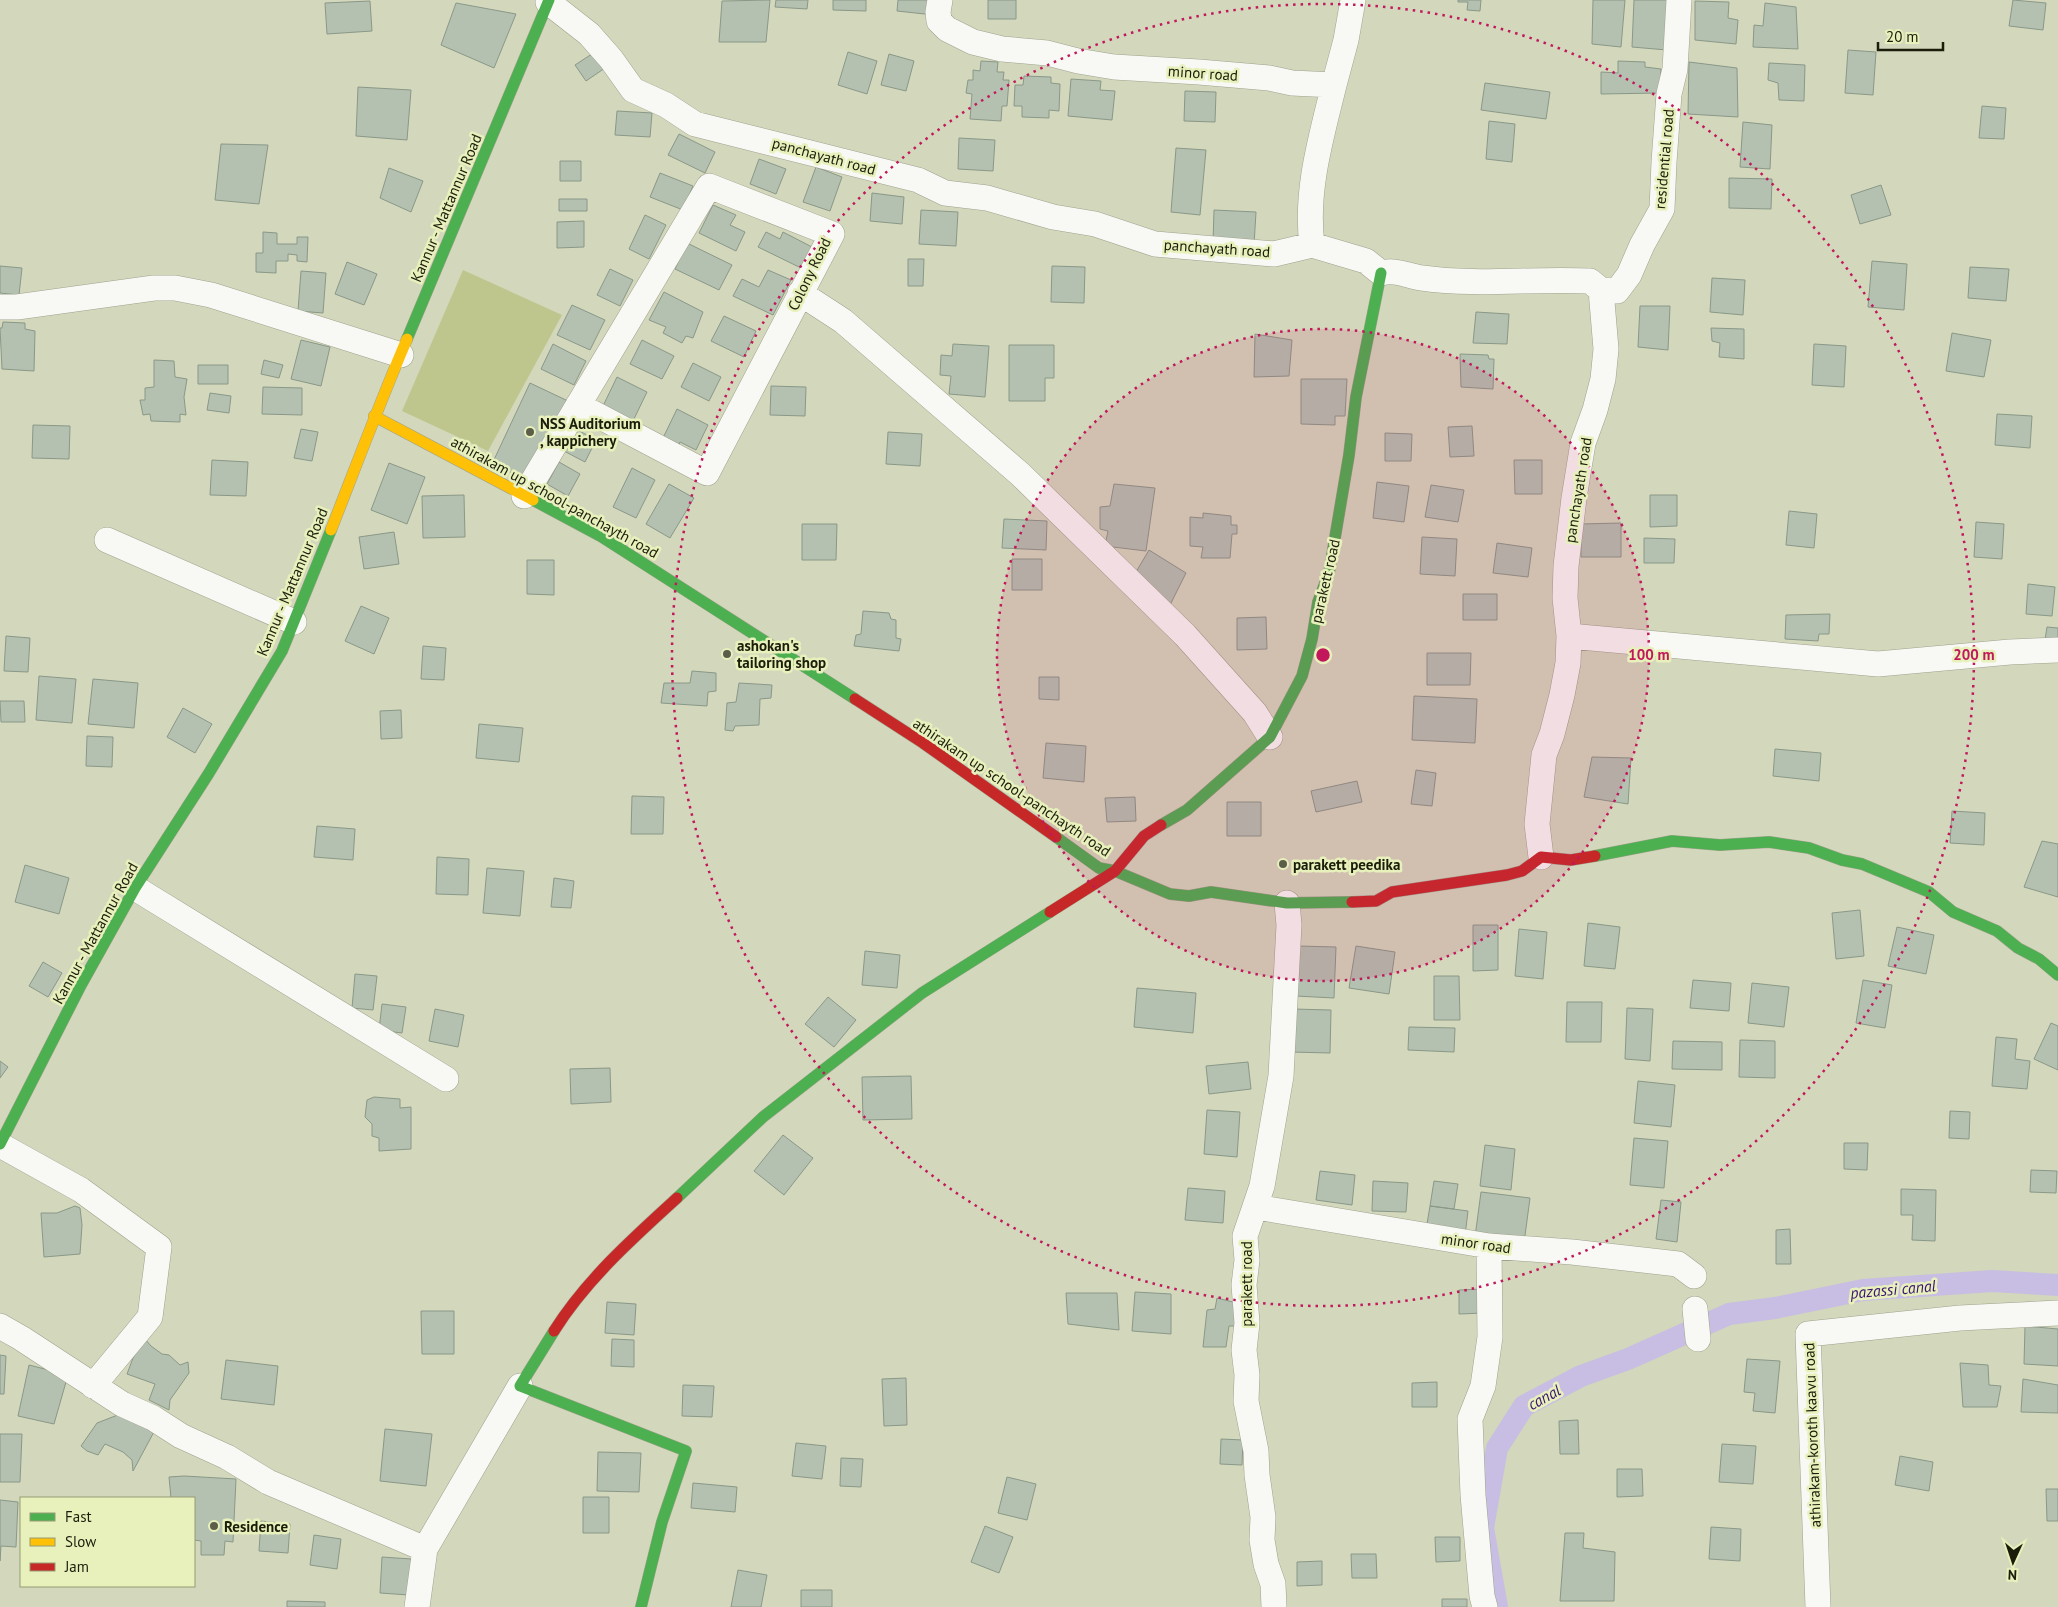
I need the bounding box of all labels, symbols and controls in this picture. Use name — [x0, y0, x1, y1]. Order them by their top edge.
scale bar — [1878, 20, 1943, 52]
text: 20 m — [1886, 27, 1919, 46]
street label: minor road — [1167, 61, 1239, 85]
street label: residential road — [1650, 108, 1678, 210]
street label: Kannur - Mattannur Road — [406, 131, 486, 285]
street label: panchayath road — [770, 133, 878, 179]
street label: Colony Road — [783, 234, 835, 314]
street label: panchayath road — [1163, 235, 1271, 261]
place label: NSS Auditorium , kappichery — [540, 414, 641, 450]
marker: NSS Auditorium , kappichery — [524, 426, 536, 438]
street label: athirakam up school-panchayth road — [448, 432, 662, 562]
street label: panchayath road — [1560, 436, 1596, 544]
street label: Kannur - Mattannur Road — [252, 505, 332, 659]
street label: parakett road — [1306, 537, 1344, 625]
place label: ashokan's tailoring shop — [737, 636, 826, 672]
text: 100 m — [1628, 645, 1670, 664]
text: 200 m — [1953, 645, 1995, 664]
centre of rings — [1314, 646, 1332, 664]
marker: ashokan's tailoring shop — [721, 648, 733, 660]
street label: athirakam up school-panchayth road — [909, 714, 1115, 860]
place label: parakett peedika — [1293, 855, 1400, 874]
marker: parakett peedika — [1277, 858, 1289, 870]
street label: Kannur - Mattannur Road — [48, 859, 142, 1007]
street label: minor road — [1440, 1229, 1512, 1257]
street label: parakett road — [1237, 1241, 1256, 1327]
water label: pazassi canal — [1848, 1275, 1937, 1303]
street label: athirakam-koroth kaavu road — [1799, 1342, 1825, 1528]
water label: canal — [1524, 1380, 1565, 1414]
legend — [20, 1497, 195, 1587]
text: Fast — [65, 1507, 92, 1526]
place label: Residence — [224, 1517, 288, 1536]
marker: Residence — [208, 1520, 220, 1532]
text: Slow — [65, 1532, 96, 1551]
north arrow — [1988, 1537, 2038, 1587]
text: Jam — [64, 1557, 89, 1576]
text: N — [2007, 1566, 2017, 1584]

